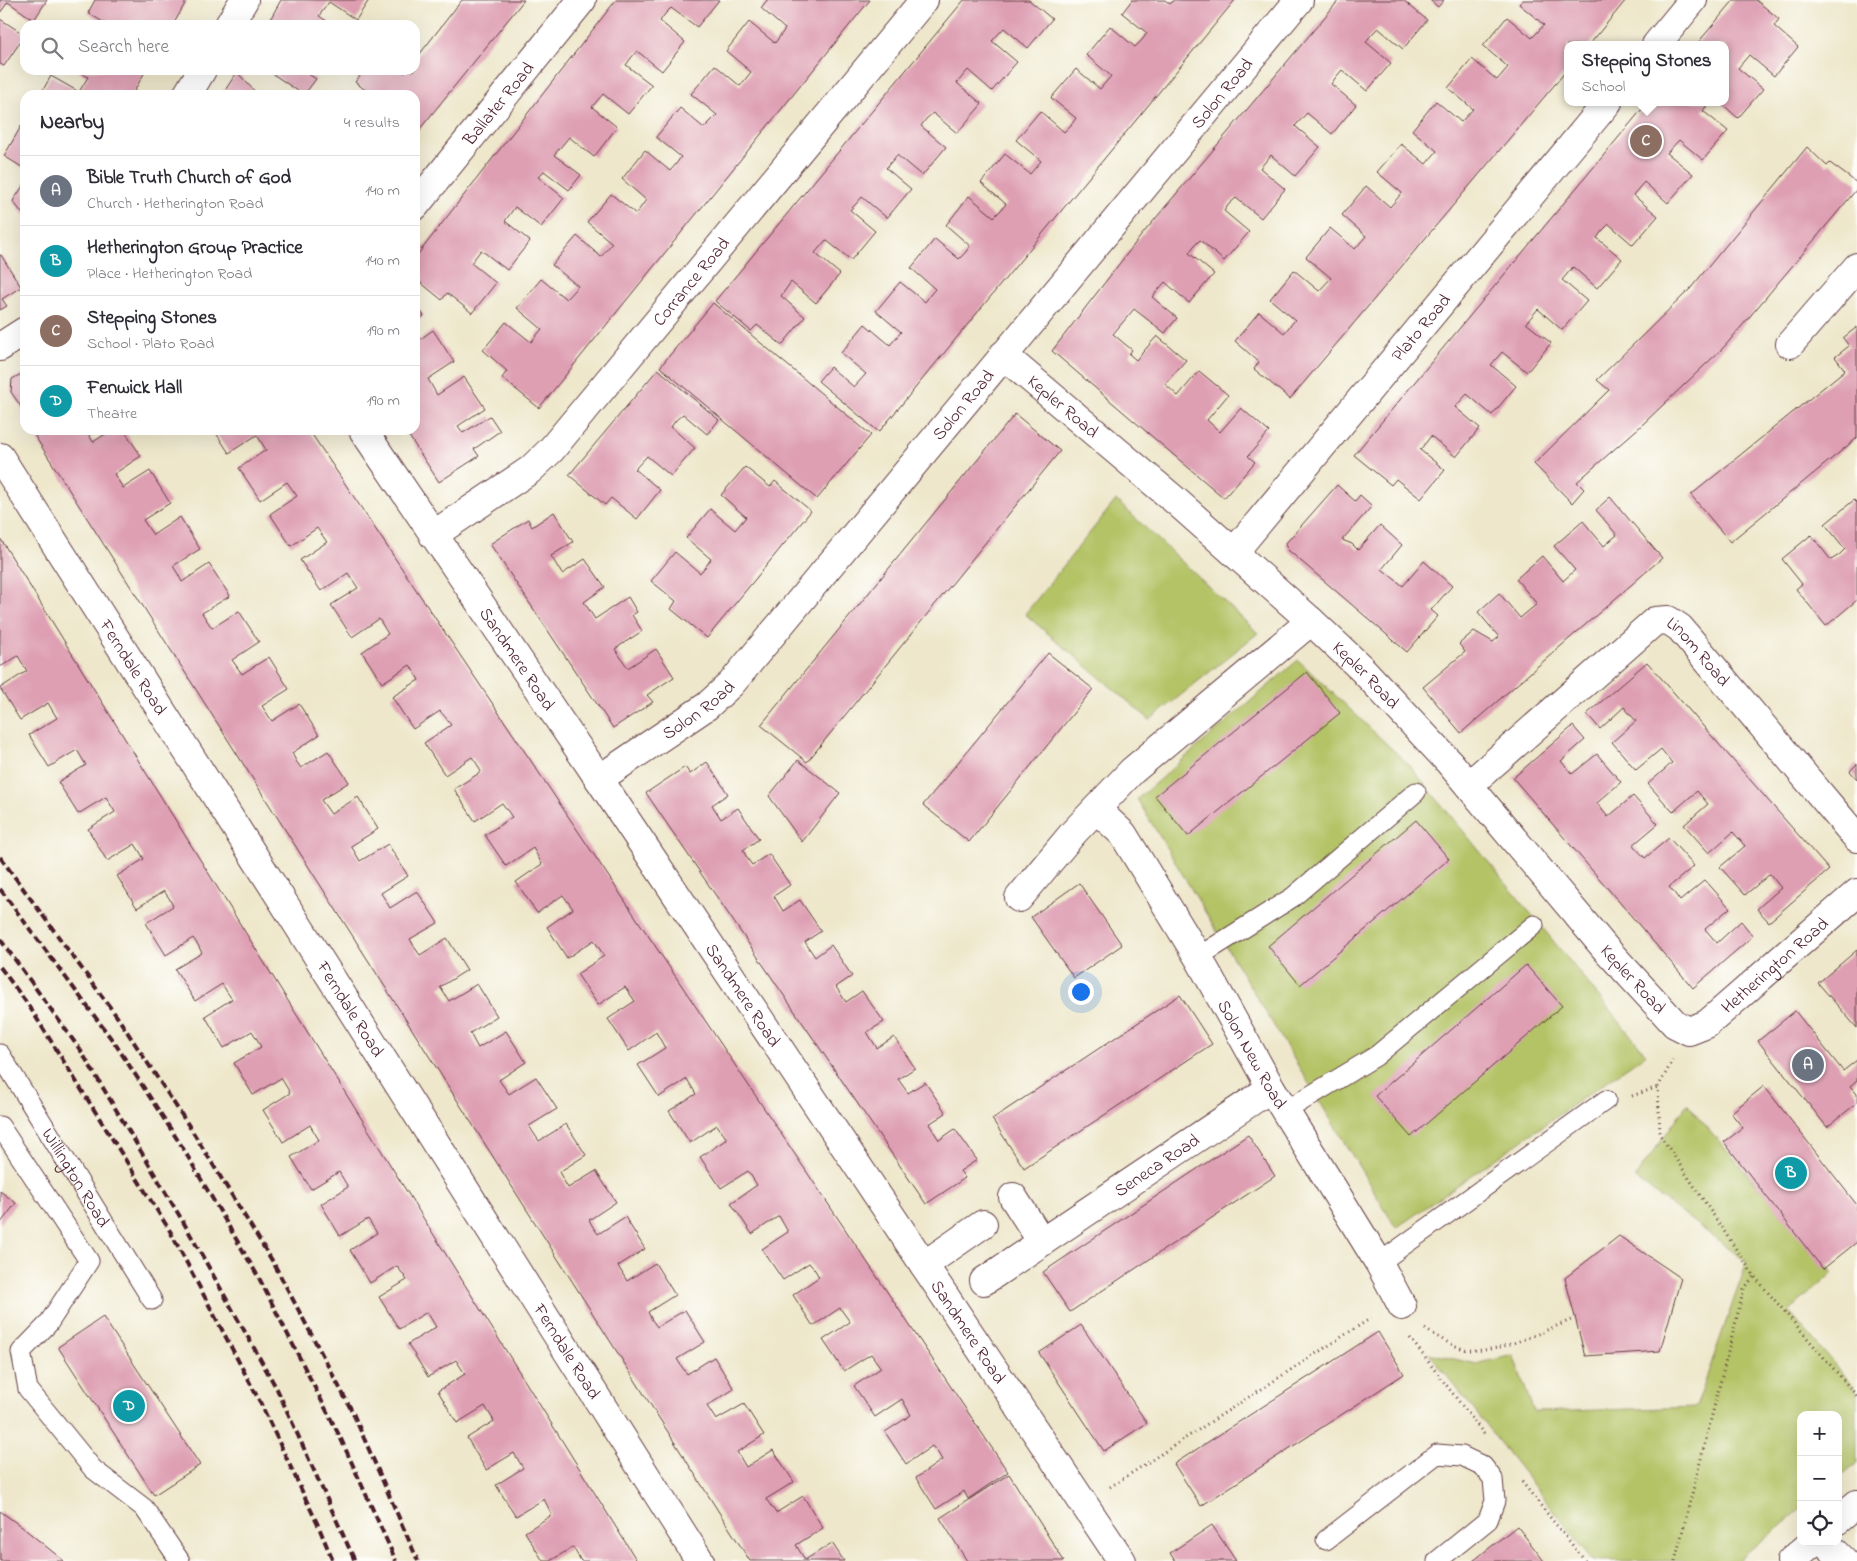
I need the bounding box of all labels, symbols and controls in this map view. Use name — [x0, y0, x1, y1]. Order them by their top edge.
search box — [20, 20, 420, 75]
icon: search — [38, 34, 66, 62]
text: Search here — [78, 34, 169, 61]
popup — [1564, 41, 1729, 106]
text: Stepping Stones — [1582, 48, 1711, 75]
street label: Solon Road — [1186, 53, 1261, 136]
street label: Ballater Road — [457, 57, 542, 153]
text: School — [1582, 75, 1625, 99]
text: Nearby — [40, 108, 104, 138]
text: 4 results — [344, 111, 400, 135]
pin: C — [1630, 122, 1662, 160]
text: Bible Truth Church of God — [87, 165, 291, 192]
text: A — [51, 179, 61, 203]
text: 140 m — [365, 179, 400, 203]
text: Church · Hetherington Road — [87, 192, 263, 216]
street label: Corrance Road — [648, 232, 737, 333]
text: Hetherington Group Practice — [87, 235, 303, 262]
text: B — [51, 249, 61, 273]
text: 140 m — [365, 249, 400, 273]
text: Place · Hetherington Road — [87, 262, 252, 286]
street label: Plato Road — [1386, 289, 1458, 368]
text: Stepping Stones — [87, 305, 217, 332]
text: C — [52, 319, 60, 343]
text: 190 m — [367, 319, 400, 343]
text: School · Plato Road — [87, 332, 214, 356]
street label: Solon Road — [927, 365, 1002, 447]
street label: Kepler Road — [1021, 370, 1103, 445]
text: Fenwick Hall — [87, 375, 182, 402]
text: D — [50, 389, 62, 413]
text: 190 m — [367, 389, 400, 413]
text: Theatre — [87, 402, 137, 426]
street label: Sandmere Road — [472, 603, 560, 717]
street label: Linom Road — [1661, 611, 1735, 693]
street label: Ferndale Road — [91, 614, 172, 721]
street label: Kepler Road — [1325, 636, 1404, 716]
street label: Solon Road — [658, 675, 742, 748]
street label: Hetherington Road — [1716, 912, 1835, 1021]
street label: Sandmere Road — [698, 939, 786, 1053]
street label: Kepler Road — [1593, 940, 1671, 1021]
street label: Ferndale Road — [309, 956, 389, 1063]
your location — [1068, 979, 1094, 1005]
street label: Solon New Road — [1209, 996, 1292, 1115]
pin: A — [1792, 1046, 1824, 1084]
street label: Willington Road — [34, 1124, 115, 1233]
street label: Seneca Road — [1110, 1128, 1206, 1205]
pin: B — [1775, 1154, 1807, 1192]
street label: Sandmere Road — [923, 1276, 1011, 1390]
street label: Ferndale Road — [525, 1298, 606, 1405]
pin: D — [113, 1387, 145, 1425]
map controls — [1797, 1411, 1842, 1546]
button: + — [1797, 1411, 1842, 1456]
button: − — [1797, 1456, 1842, 1501]
button: locate — [1797, 1501, 1842, 1546]

